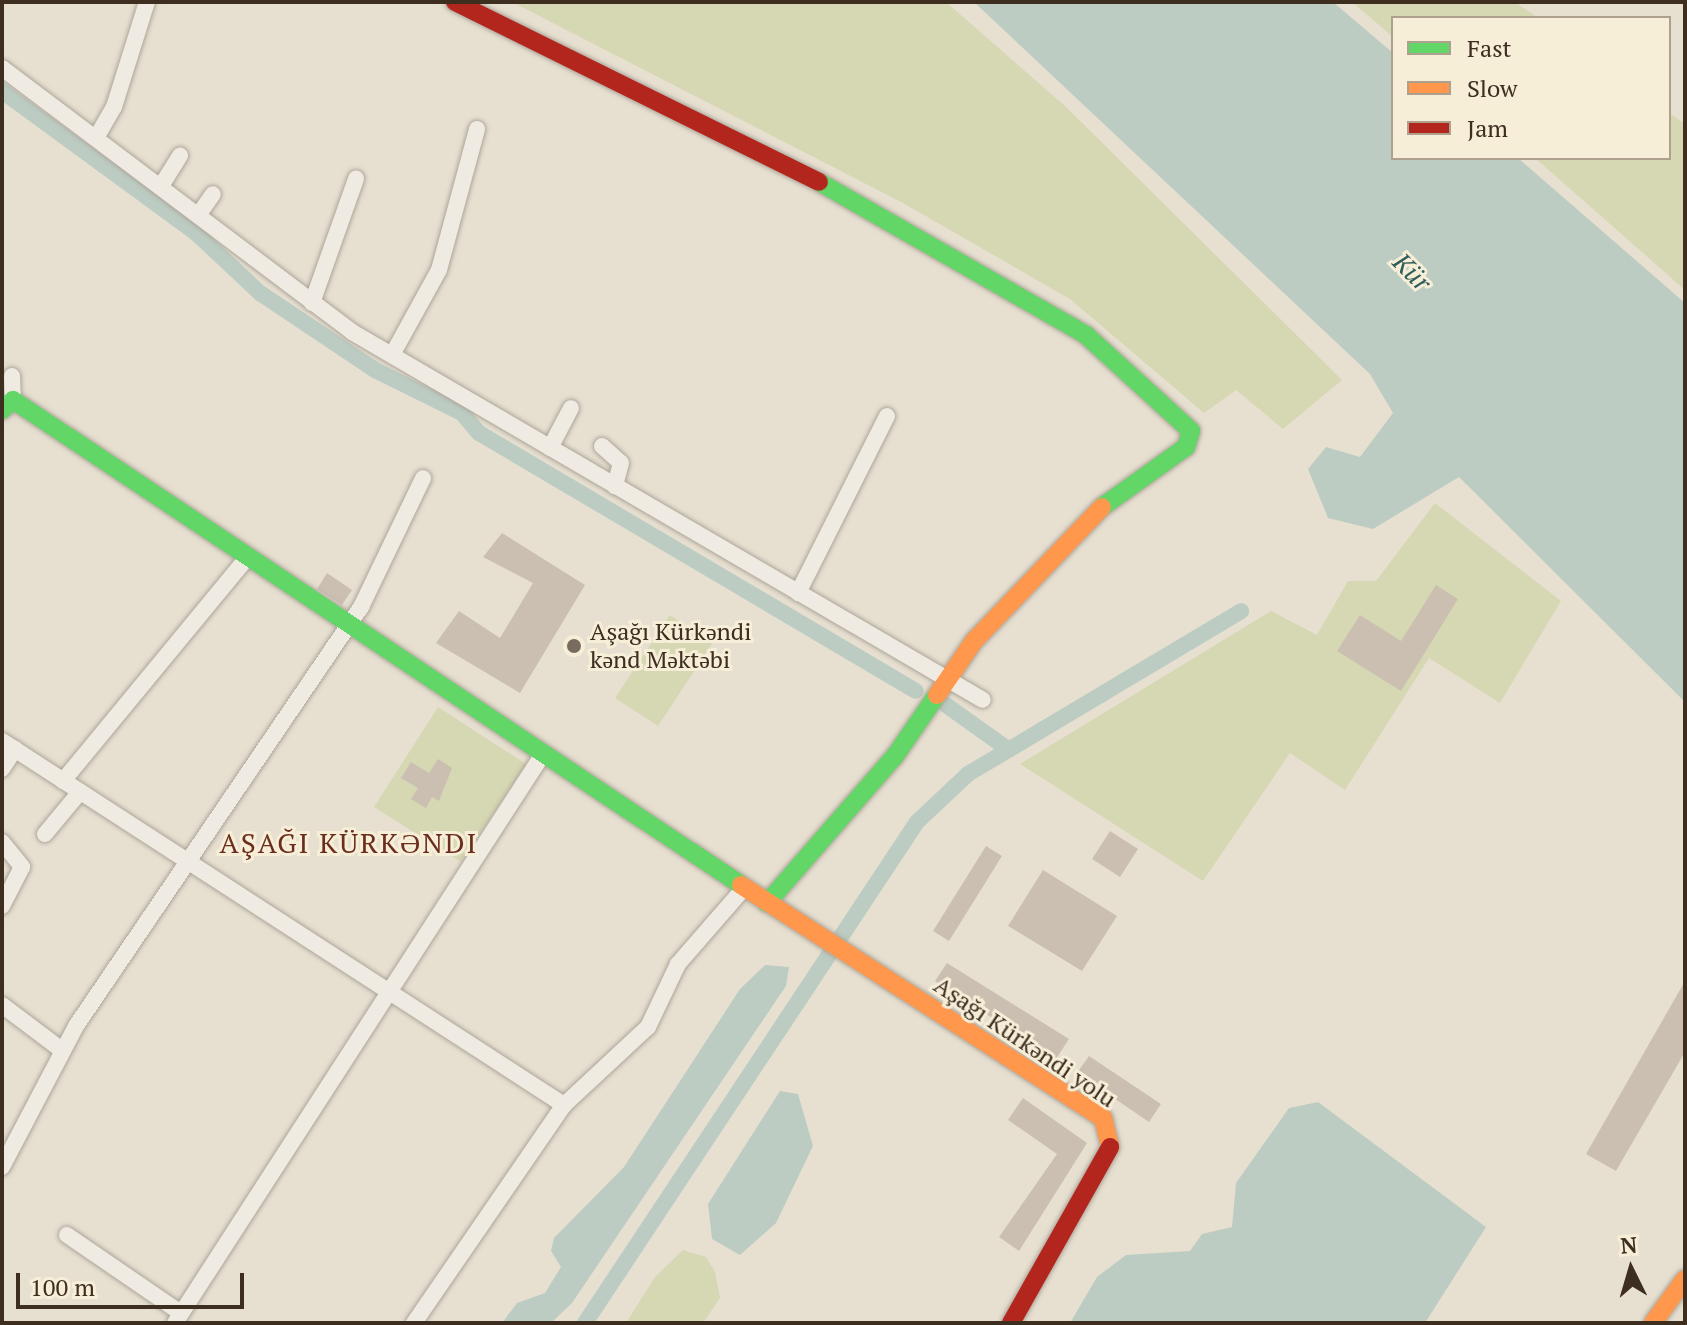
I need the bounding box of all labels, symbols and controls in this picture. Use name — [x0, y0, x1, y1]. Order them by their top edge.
legend — [1391, 16, 1671, 160]
text: Fast — [1467, 32, 1511, 64]
text: Slow — [1467, 72, 1518, 104]
text: Jam — [1467, 112, 1508, 144]
water label: Kür — [1387, 247, 1437, 297]
place label: Aşağı Kürkəndi kənd Məktəbi — [590, 618, 751, 674]
marker: Aşağı Kürkəndi kənd Məktəbi — [565, 637, 583, 655]
district label: AŞAĞI KÜRKƏNDI — [220, 826, 478, 860]
street label: Aşağı Kürkəndi yolu — [929, 970, 1121, 1114]
north arrow — [1591, 1229, 1671, 1309]
text: N — [1619, 1229, 1638, 1260]
scale bar — [20, 1257, 248, 1307]
text: 100 m — [30, 1271, 95, 1303]

